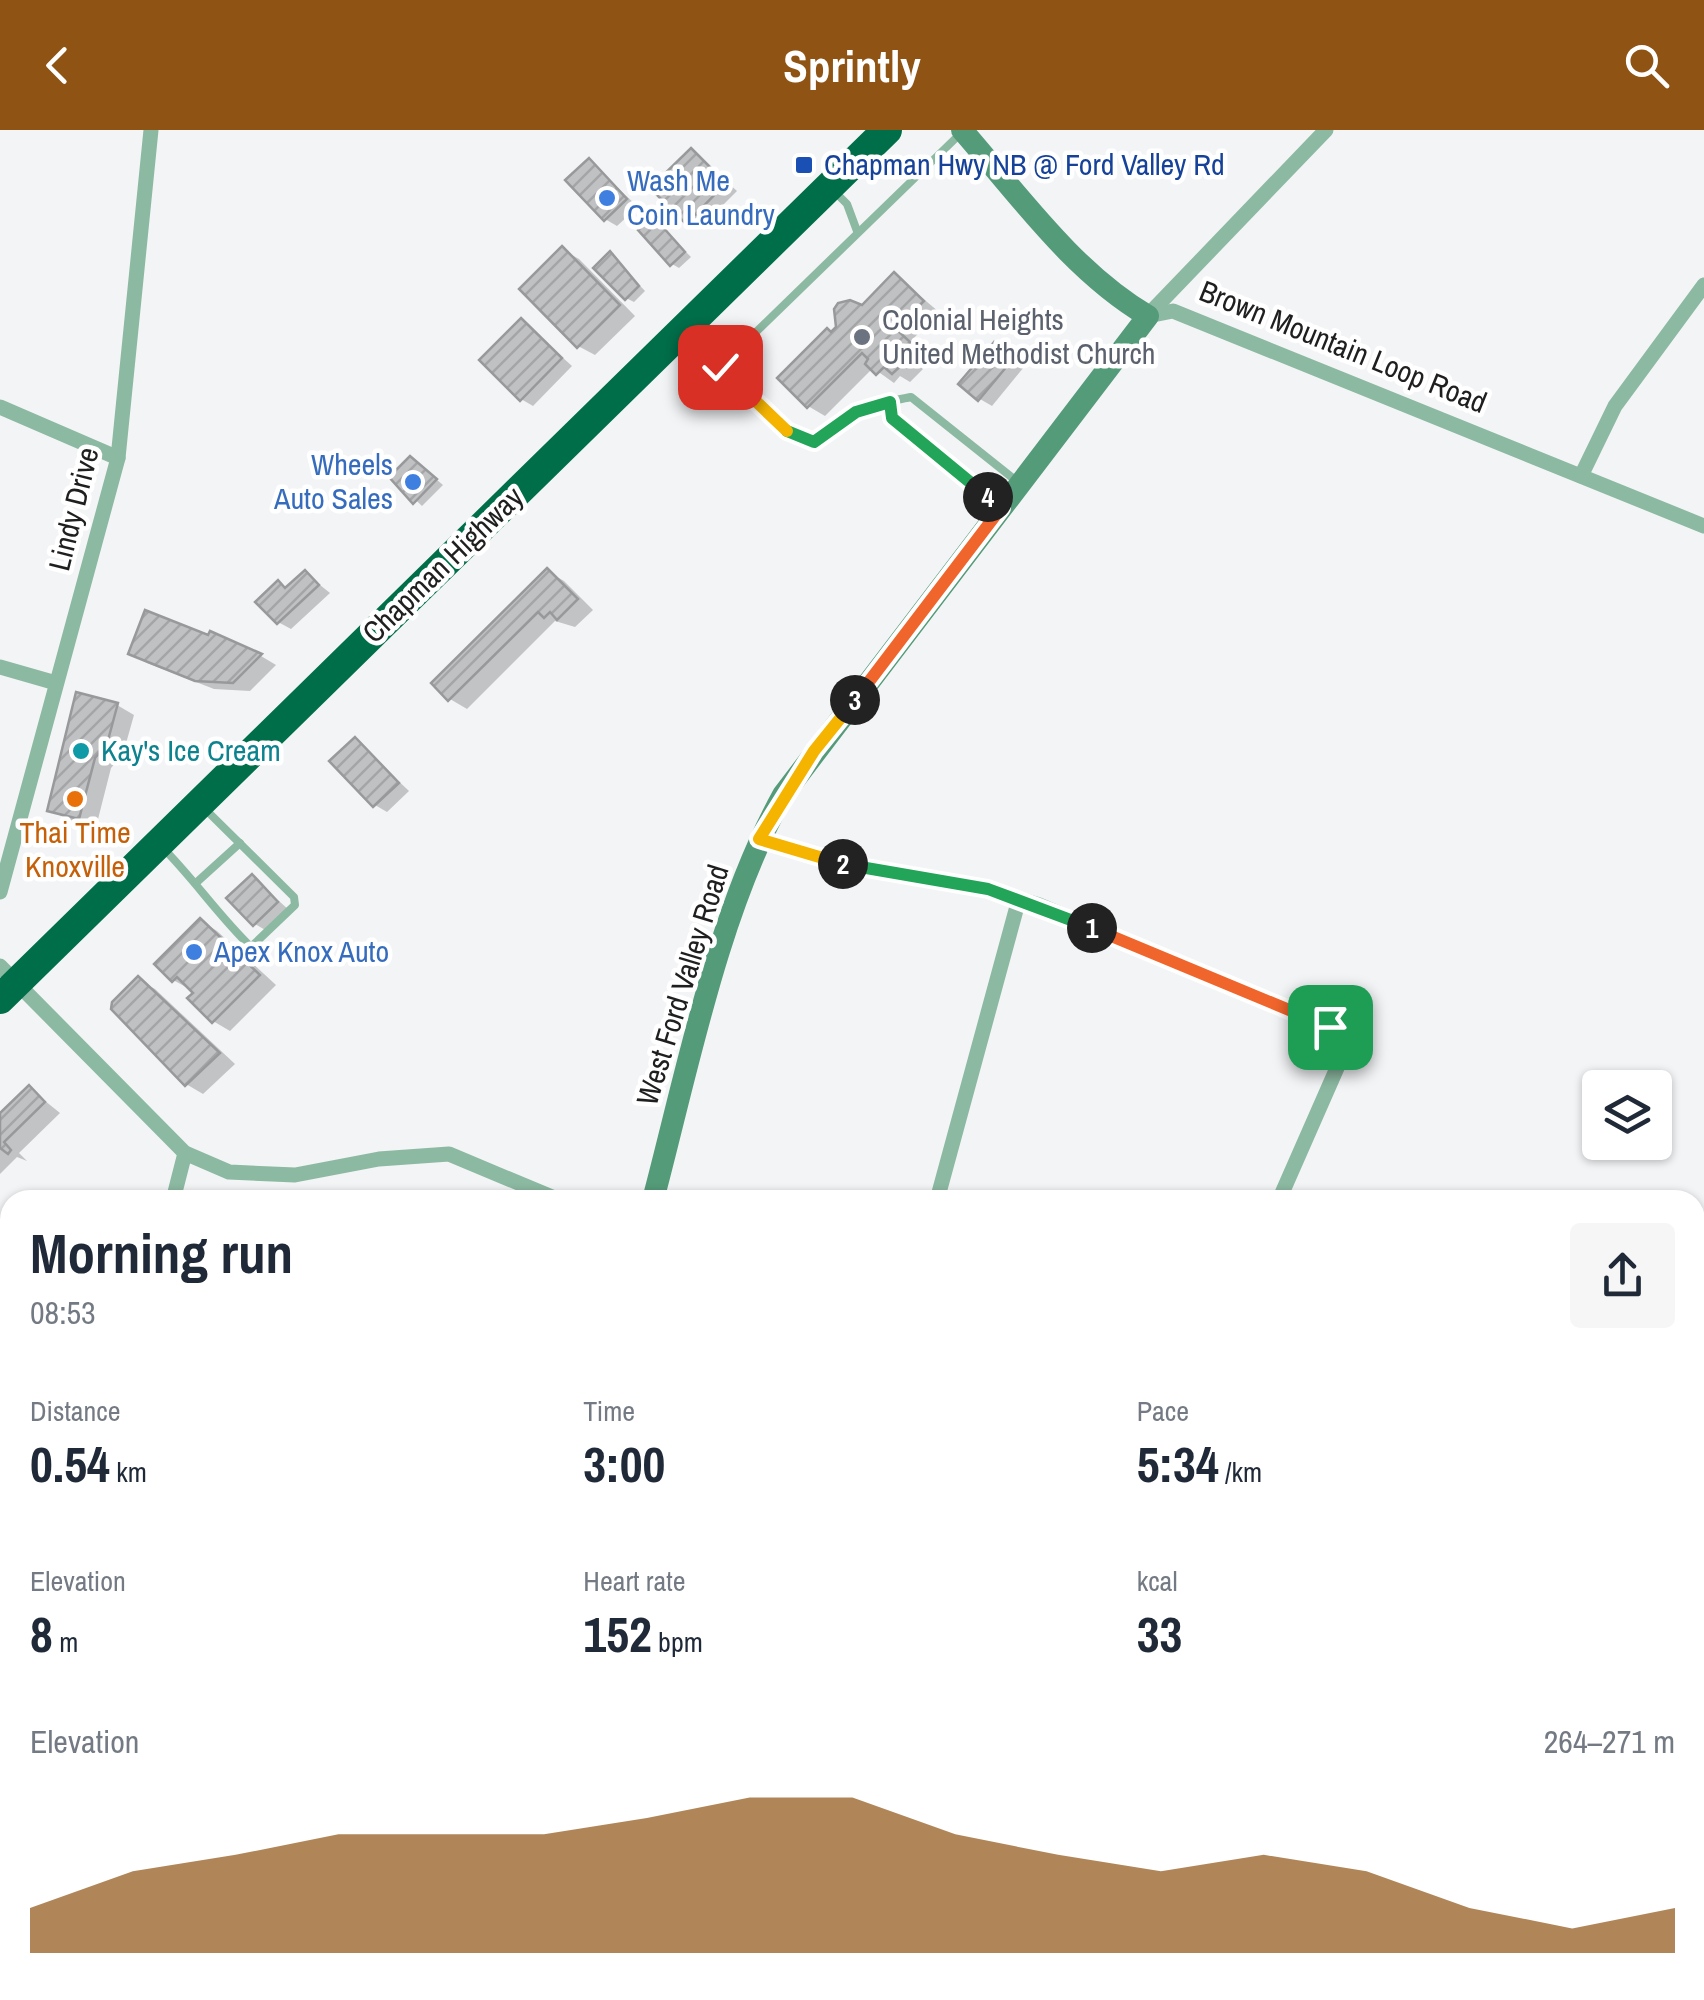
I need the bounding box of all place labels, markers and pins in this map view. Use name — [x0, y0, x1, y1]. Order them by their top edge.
place label: Chapman Hwy NB @ Ford Valley Rd — [824, 144, 1225, 184]
marker: Chapman Hwy NB @ Ford Valley Rd — [793, 154, 815, 176]
place label: Wash Me Coin Laundry — [627, 160, 775, 234]
marker: Wash Me Coin Laundry — [596, 187, 618, 209]
place label: Colonial Heights United Methodist Church — [882, 299, 1155, 373]
pin — [678, 325, 763, 410]
marker: Colonial Heights United Methodist Church — [851, 326, 873, 348]
place label: Wheels Auto Sales — [273, 444, 393, 518]
marker: Wheels Auto Sales — [402, 471, 424, 493]
pin: 4 — [963, 472, 1013, 522]
pin: 3 — [830, 675, 880, 725]
place label: Kay's Ice Cream — [101, 730, 281, 770]
marker: Kay's Ice Cream — [70, 740, 92, 762]
marker: Thai Time Knoxville — [64, 788, 86, 810]
place label: Thai Time Knoxville — [19, 812, 131, 886]
pin: 2 — [818, 839, 868, 889]
pin: 1 — [1067, 903, 1117, 953]
place label: Apex Knox Auto — [213, 931, 389, 971]
marker: Apex Knox Auto — [183, 941, 205, 963]
pin — [1288, 985, 1373, 1070]

